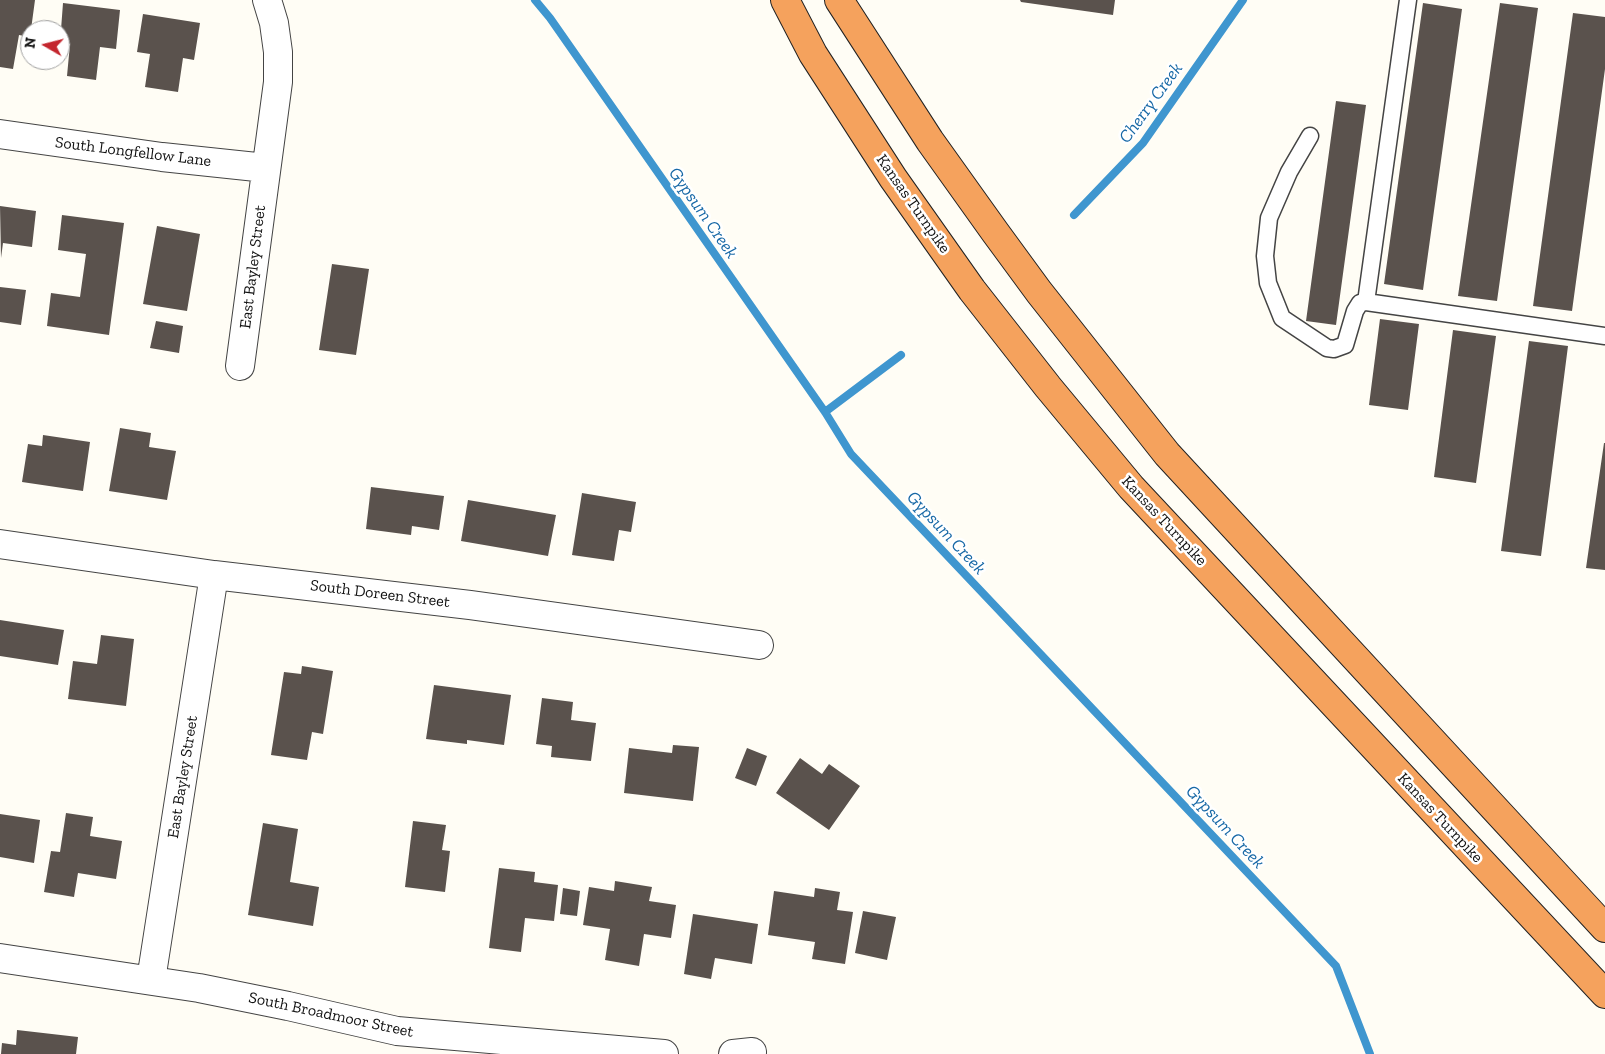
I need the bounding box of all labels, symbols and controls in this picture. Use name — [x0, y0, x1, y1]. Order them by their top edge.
north arrow — [20, 20, 70, 70]
text: N — [21, 37, 40, 49]
water label: Cherry Creek — [1115, 59, 1187, 147]
street label: South Longfellow Lane — [54, 133, 212, 171]
street label: Kansas Turnpike — [872, 151, 954, 257]
water label: Gypsum Creek — [664, 163, 742, 263]
street label: East Bayley Street — [236, 204, 270, 330]
street label: Kansas Turnpike — [1117, 472, 1211, 570]
water label: Gypsum Creek — [902, 487, 990, 579]
street label: South Doreen Street — [309, 576, 451, 612]
street label: East Bayley Street — [164, 714, 202, 840]
street label: Kansas Turnpike — [1393, 769, 1487, 867]
water label: Gypsum Creek — [1181, 781, 1269, 873]
street label: South Broadmoor Street — [247, 988, 415, 1042]

